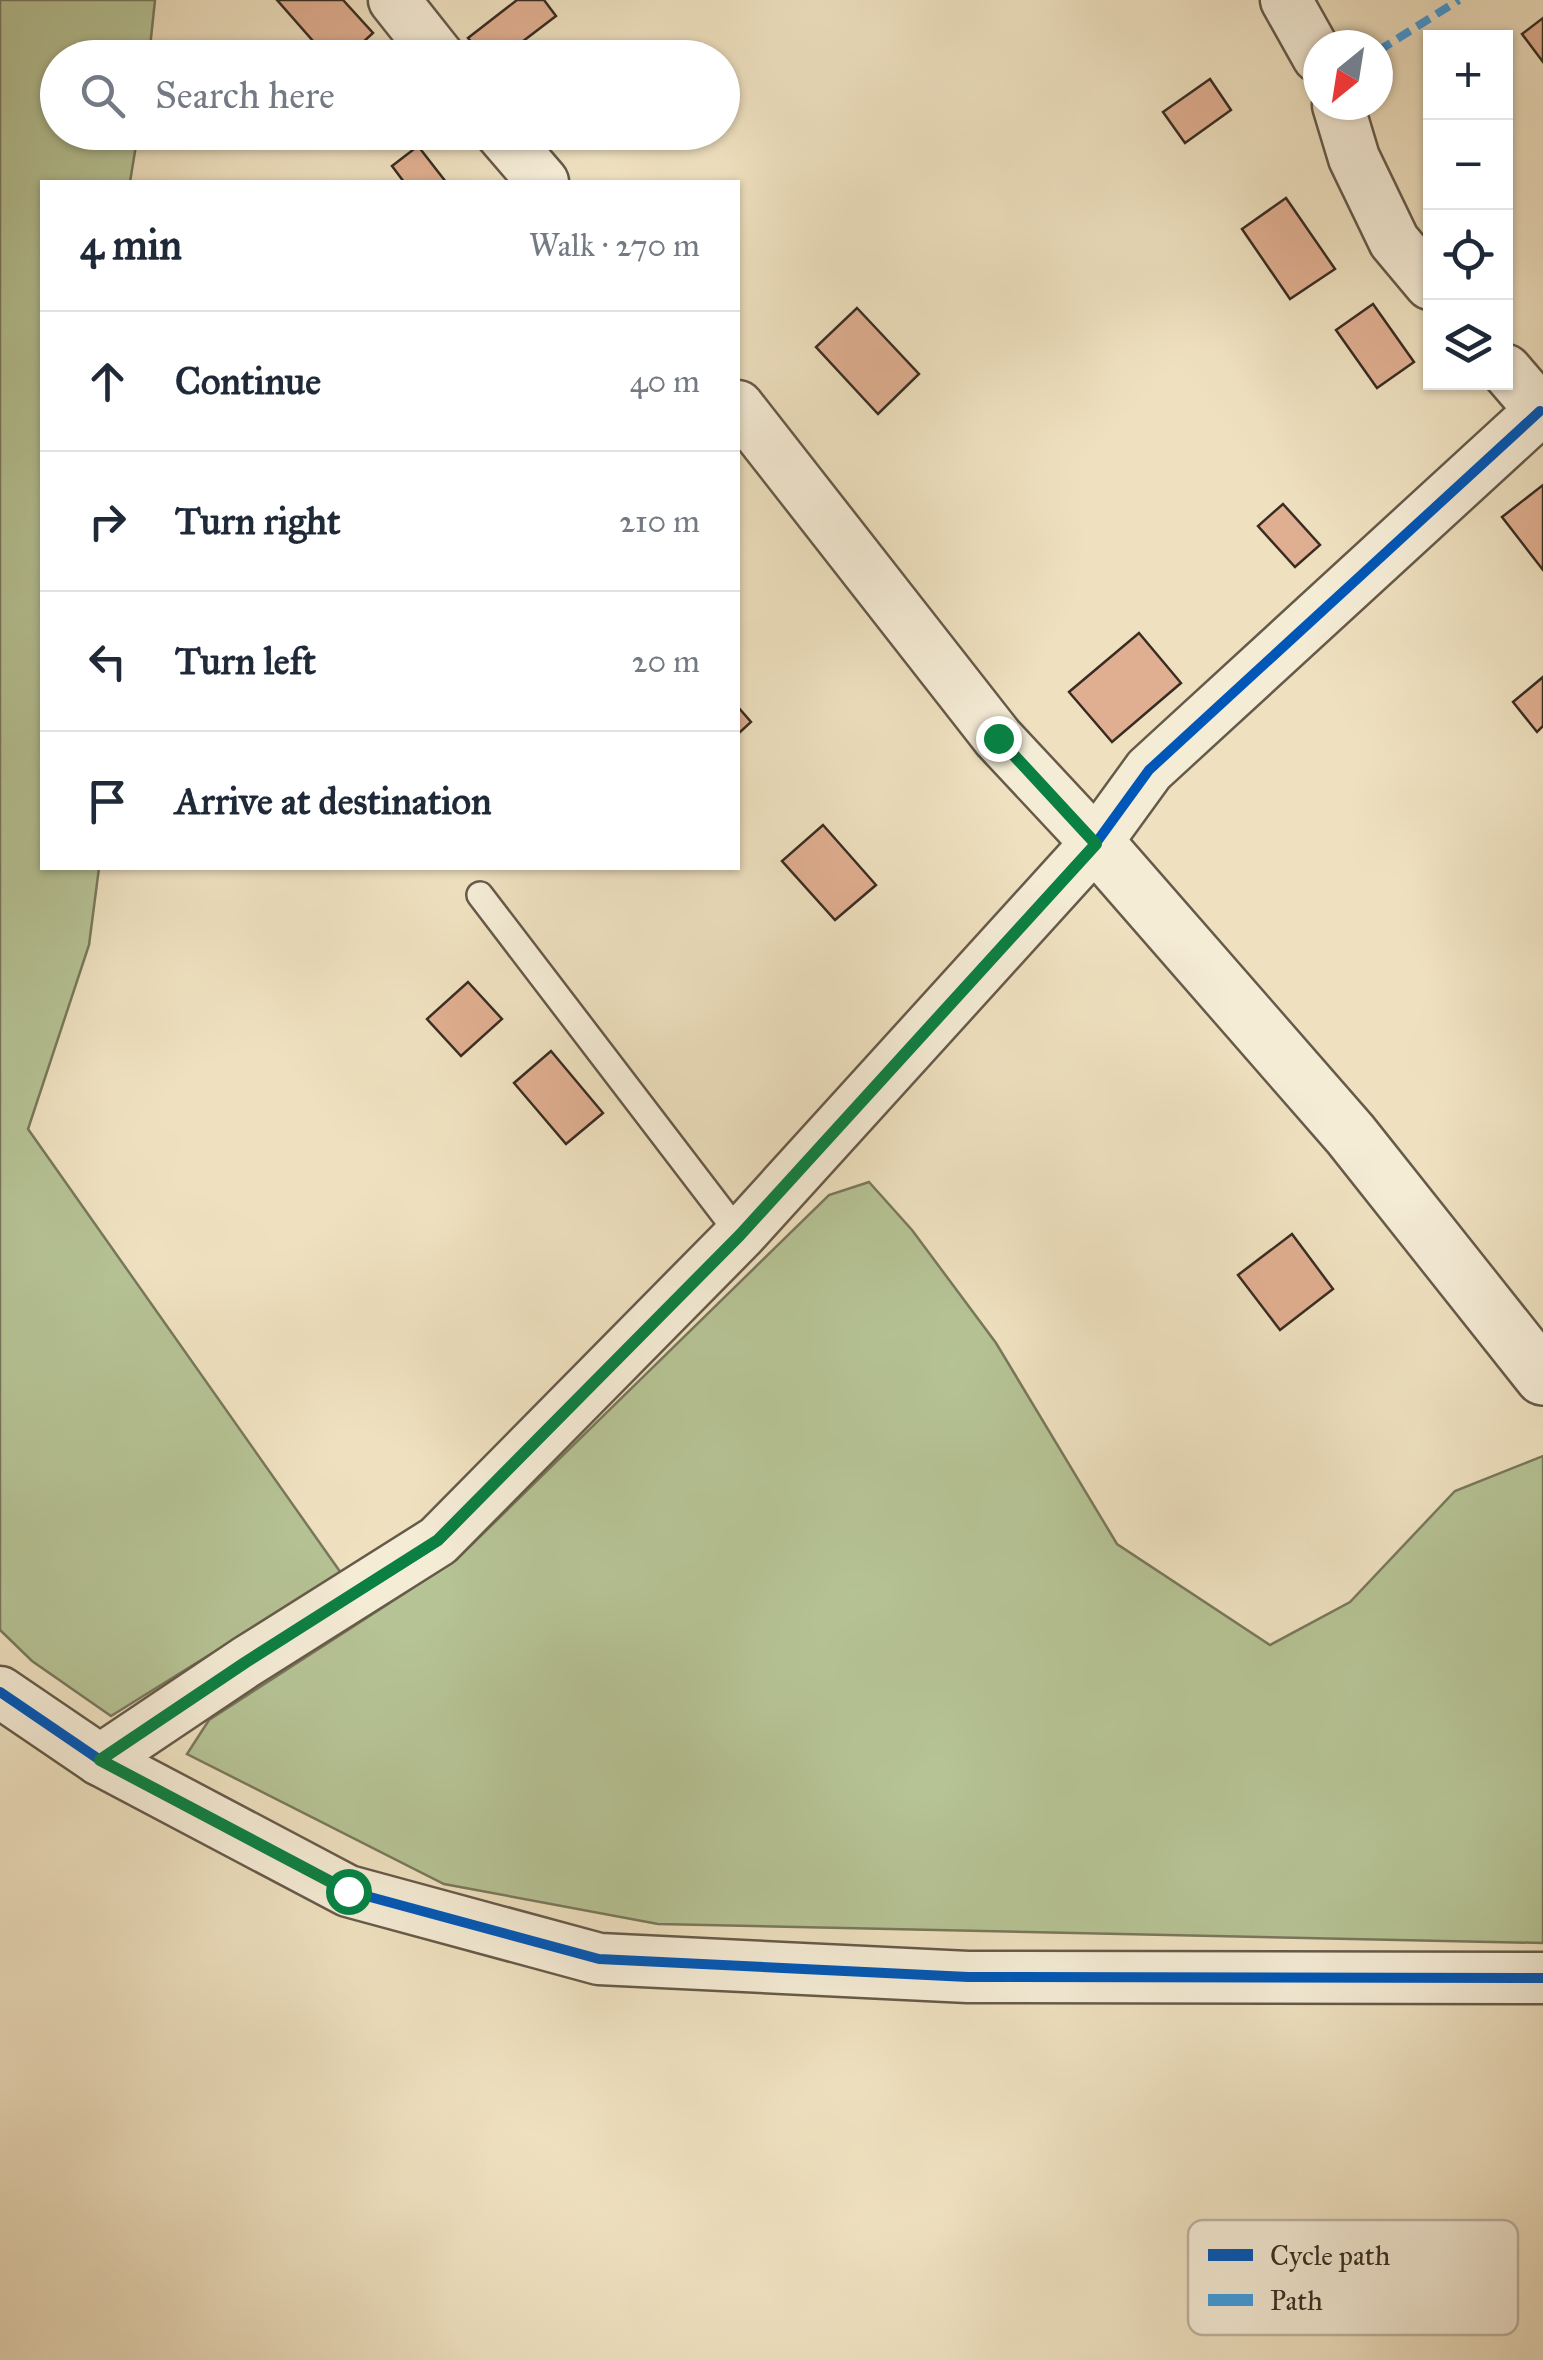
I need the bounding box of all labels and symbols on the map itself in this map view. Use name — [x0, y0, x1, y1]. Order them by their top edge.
north arrow — [1303, 30, 1393, 120]
route end — [976, 716, 1022, 762]
route start — [326, 1869, 372, 1915]
legend — [1188, 2220, 1518, 2335]
text: Cycle path — [1270, 2238, 1391, 2273]
text: Path — [1270, 2283, 1323, 2318]

